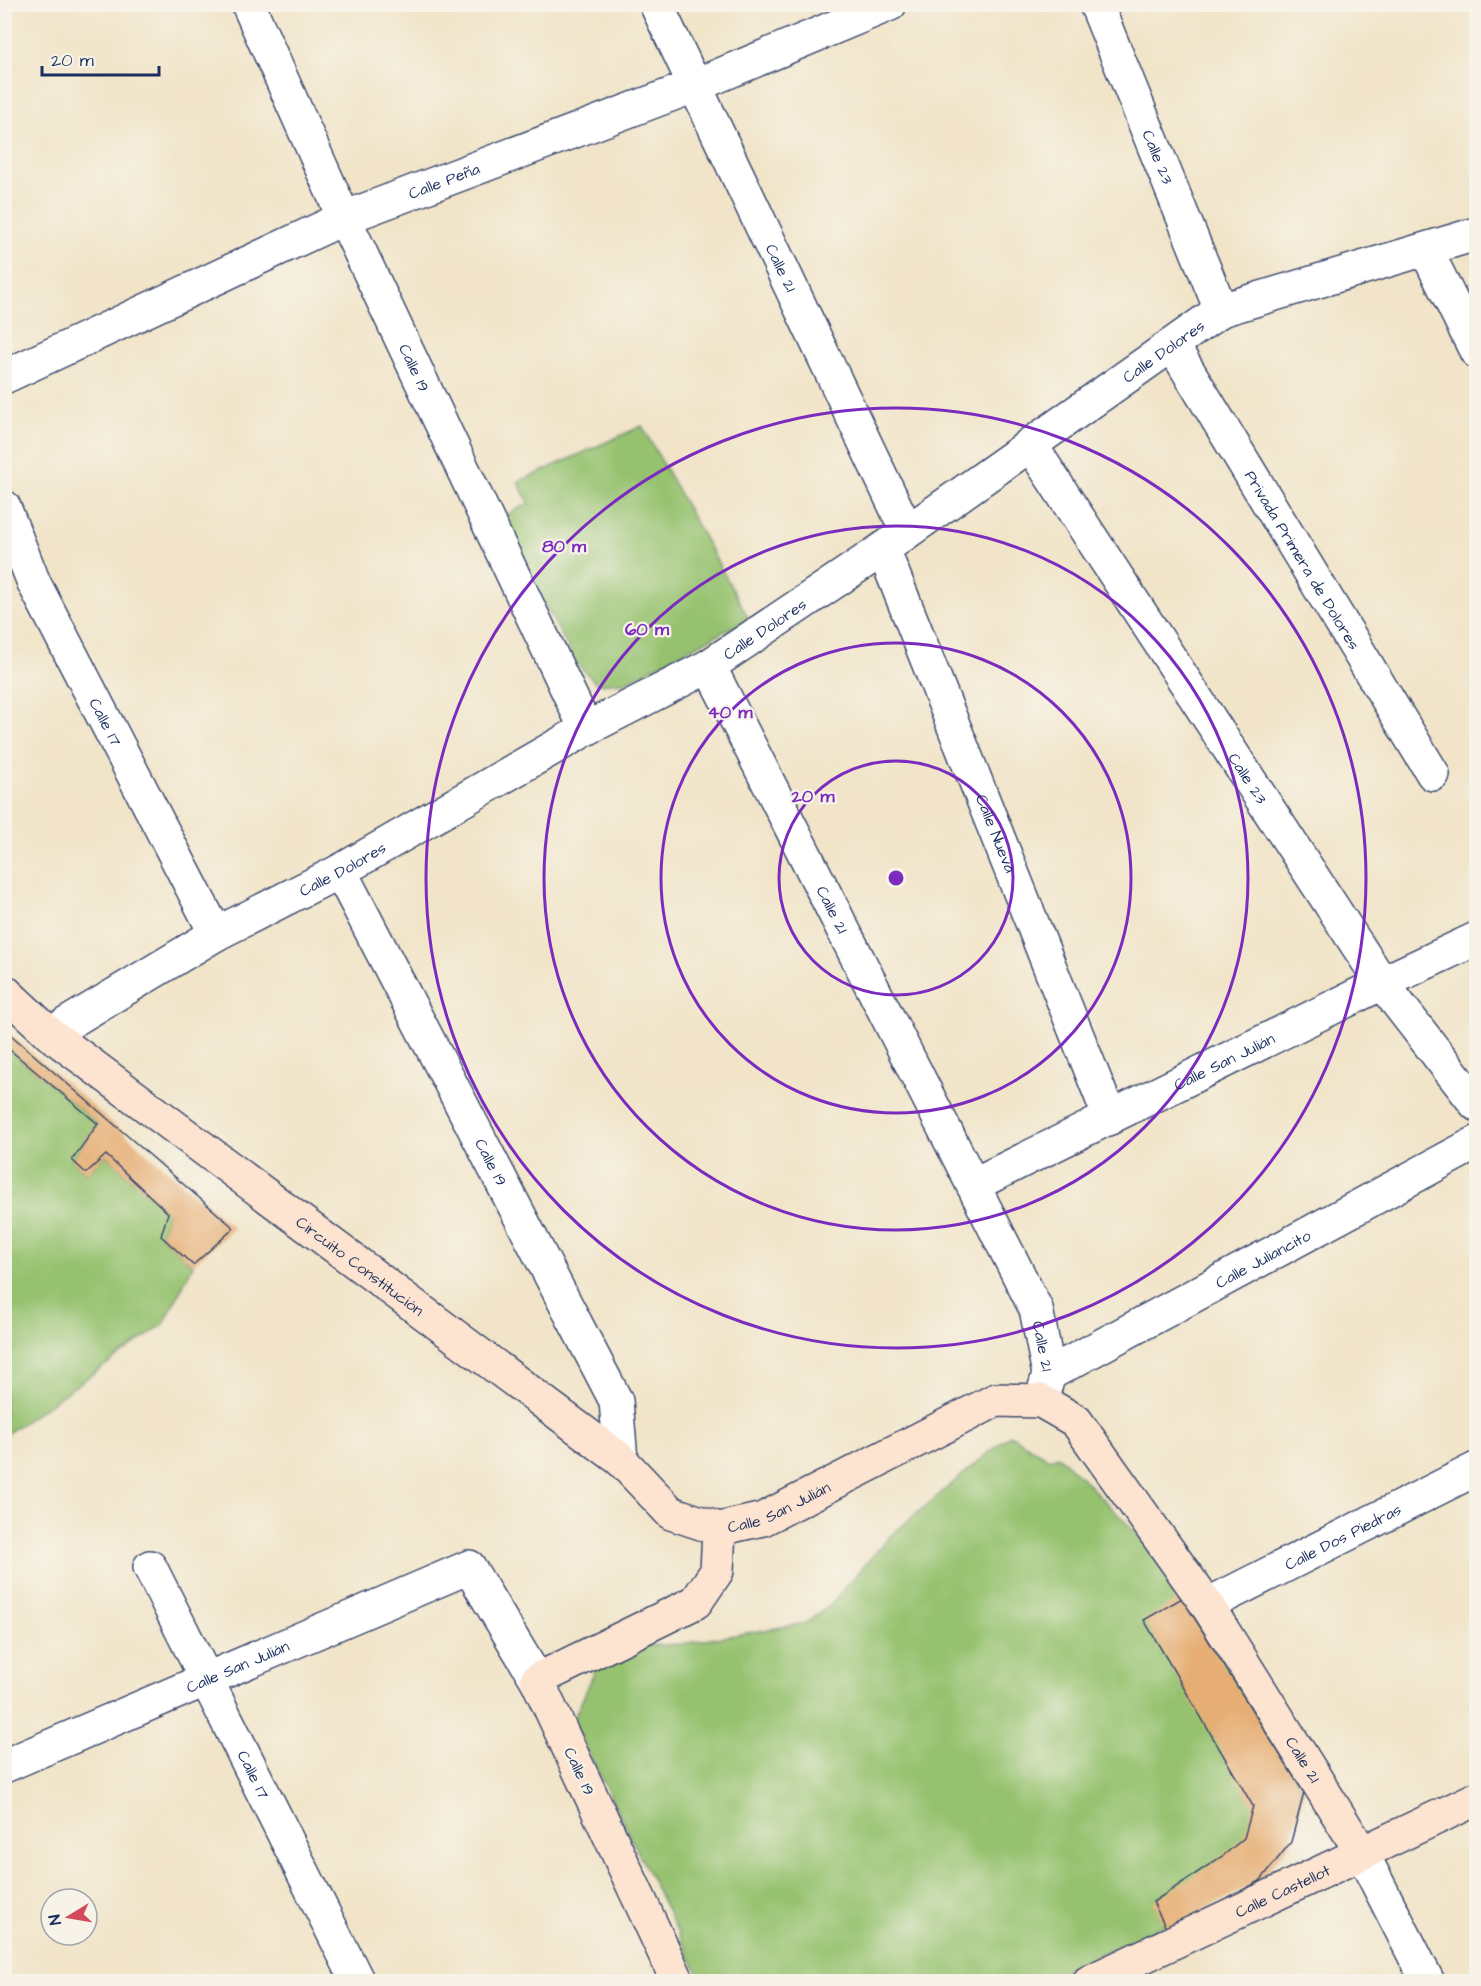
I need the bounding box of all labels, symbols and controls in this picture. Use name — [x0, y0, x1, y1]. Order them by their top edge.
scale bar — [42, 39, 159, 77]
text: 20 m — [51, 48, 94, 73]
street label: Calle 23 — [1137, 127, 1178, 188]
street label: Calle Peña — [405, 158, 483, 205]
street label: Calle 21 — [760, 240, 802, 296]
street label: Calle Dolores — [1118, 315, 1209, 388]
street label: Calle 19 — [393, 340, 435, 396]
street label: Privada Primera de Dolores — [1239, 466, 1365, 654]
text: 80 m — [542, 534, 587, 559]
street label: Calle Dolores — [719, 594, 811, 665]
text: 60 m — [625, 617, 670, 642]
street label: Calle 17 — [83, 694, 127, 750]
text: 40 m — [708, 700, 753, 725]
street label: Calle 23 — [1223, 749, 1272, 808]
text: 20 m — [791, 784, 835, 809]
street label: Calle Nueva — [970, 791, 1021, 876]
street label: Calle Dolores — [295, 837, 390, 902]
centre of rings — [886, 868, 906, 888]
street label: Calle 21 — [811, 882, 853, 937]
street label: Calle San Julián — [1170, 1028, 1279, 1096]
street label: Calle 19 — [469, 1135, 512, 1190]
street label: Circuito Constitución — [291, 1211, 428, 1321]
street label: Calle Juliancito — [1212, 1225, 1315, 1294]
street label: Calle 21 — [1027, 1319, 1058, 1373]
street label: Calle San Julián — [726, 1476, 834, 1539]
street label: Calle Dos Piedras — [1281, 1499, 1405, 1576]
street label: Calle San Julián — [183, 1635, 293, 1699]
street label: Calle 21 — [1280, 1733, 1325, 1787]
street label: Calle 19 — [558, 1744, 600, 1799]
street label: Calle 17 — [232, 1747, 274, 1803]
street label: Calle Castellot — [1232, 1859, 1334, 1923]
north arrow — [39, 1887, 99, 1947]
text: N — [44, 1913, 67, 1927]

